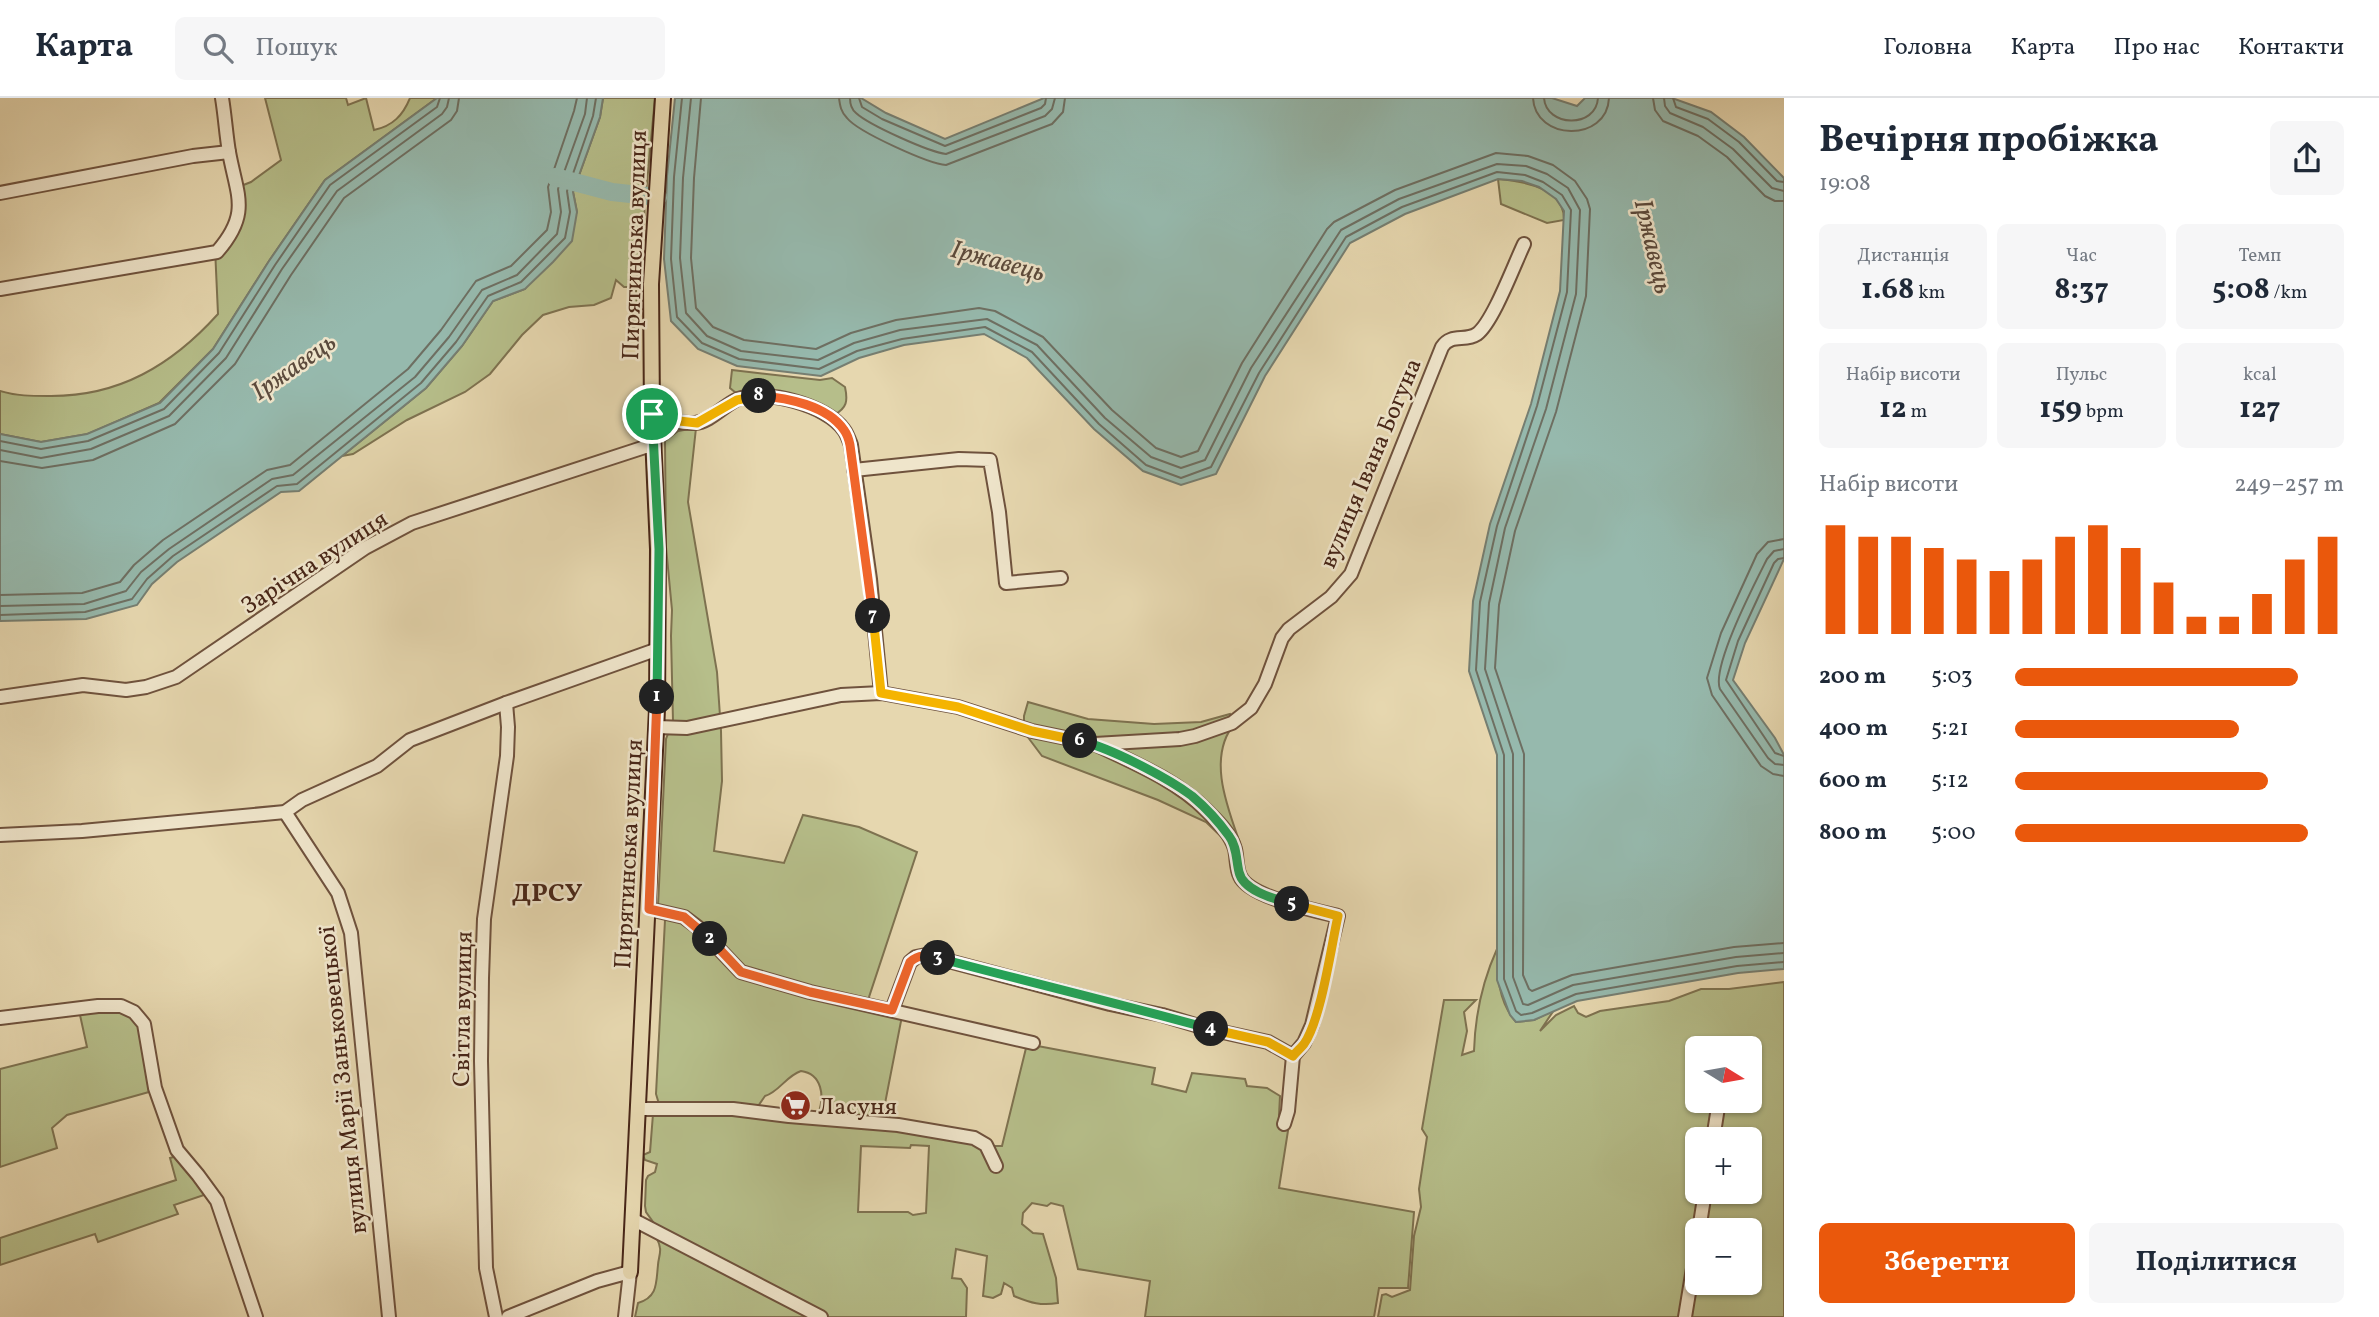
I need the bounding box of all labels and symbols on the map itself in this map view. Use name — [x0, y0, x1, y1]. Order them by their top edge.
street label: Пирятинська вулиця — [615, 129, 657, 361]
water label: Іржавець — [1624, 196, 1680, 298]
water label: Іржавець — [946, 232, 1049, 292]
water label: Іржавець — [245, 325, 344, 410]
street label: вулиця Івана Богуна — [1312, 354, 1431, 574]
pin: 8 — [742, 378, 776, 414]
pin — [622, 384, 682, 444]
street label: Зарічна вулиця — [235, 503, 395, 624]
pin: 7 — [856, 598, 890, 634]
pin: 1 — [640, 680, 674, 714]
pin: 6 — [1062, 724, 1098, 758]
street label: Пирятинська вулиця — [607, 738, 653, 970]
district label: ДРСУ — [512, 876, 583, 912]
pin: 5 — [1274, 886, 1310, 922]
pin: 2 — [692, 922, 728, 956]
street label: вулиця Марії Заньковецької — [311, 924, 377, 1235]
street label: Світла вулиця — [446, 931, 482, 1087]
pin: 3 — [920, 940, 956, 976]
pin: 4 — [1194, 1012, 1228, 1046]
north arrow — [1685, 1036, 1762, 1113]
supermarket icon: Ласуня — [778, 1089, 812, 1123]
place label: Ласуня — [818, 1091, 897, 1125]

